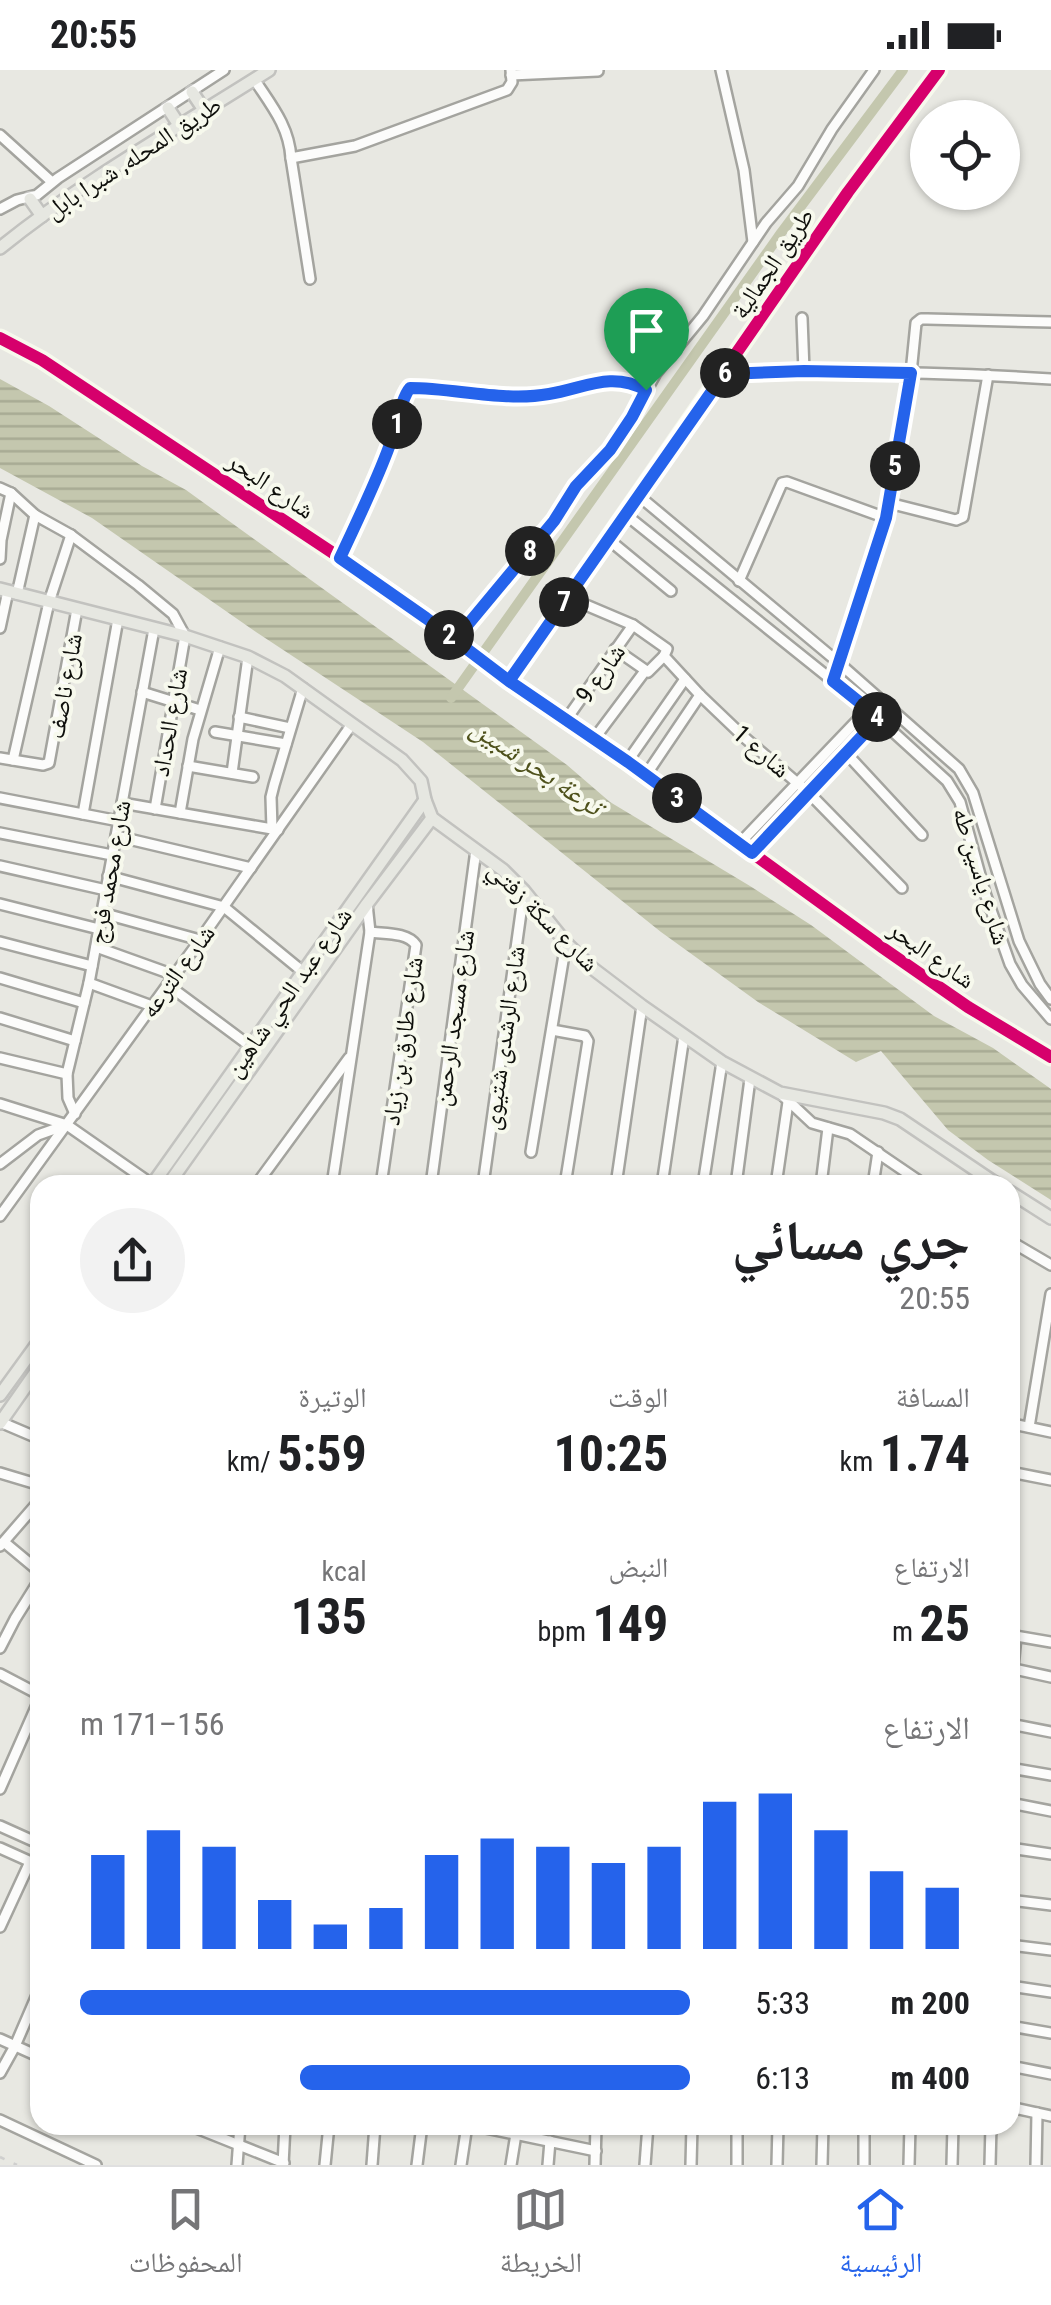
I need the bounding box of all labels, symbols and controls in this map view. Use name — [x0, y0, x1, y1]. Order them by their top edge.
text: 20:55 — [50, 13, 137, 57]
street label: طريق المحله, شبرا بابل — [40, 90, 227, 226]
map controls — [910, 100, 1020, 210]
button: locate — [910, 100, 1020, 210]
street label: طريق الجمالية — [725, 202, 821, 325]
pin — [604, 288, 689, 391]
icon: arrive — [619, 303, 674, 358]
pin: 6 — [700, 348, 750, 398]
text: 6 — [718, 356, 732, 389]
pin: 1 — [372, 399, 422, 449]
text: 1 — [390, 407, 404, 440]
pin: 5 — [870, 441, 920, 491]
street label: شارع البحر — [220, 445, 320, 526]
text: 5 — [888, 449, 902, 482]
pin: 8 — [505, 526, 555, 576]
text: 8 — [523, 534, 537, 567]
pin: 7 — [539, 577, 589, 627]
text: 7 — [557, 585, 571, 618]
pin: 2 — [424, 610, 474, 660]
text: 2 — [442, 618, 456, 651]
street label: شارع ناصف — [41, 631, 89, 741]
street label: شارع 9 — [570, 638, 632, 709]
street label: شارع الحداد — [146, 666, 194, 779]
pin: 4 — [852, 692, 902, 742]
text: 4 — [870, 700, 884, 733]
water label: ترعة بحر شبين — [464, 710, 613, 826]
street label: شارع 1 — [727, 719, 796, 785]
pin: 3 — [652, 773, 702, 823]
text: 3 — [670, 781, 684, 814]
street label: شارع محمد فرج — [83, 798, 137, 947]
street label: شارع ياسين طه — [946, 804, 1016, 948]
street label: شارع سكة زفتي — [478, 855, 605, 982]
street label: شارع عبد الحي شاهين — [219, 902, 362, 1086]
street label: شارع البحر — [882, 914, 980, 995]
street label: شارع الترعه — [134, 919, 222, 1024]
street label: شارع مسجد الرحمن — [427, 928, 481, 1108]
street label: شارع الرشدى شتيوى — [476, 944, 532, 1132]
street label: شارع طارق بن زياد — [376, 955, 430, 1127]
button: share — [80, 1208, 185, 1313]
text: جري مسائي — [732, 1209, 970, 1273]
text: 20:55 — [899, 1279, 970, 1317]
text: الوتيرة — [299, 1381, 367, 1414]
text: الوقت — [608, 1381, 668, 1414]
text: المسافة — [896, 1381, 970, 1414]
text: 5:59 — [277, 1425, 367, 1483]
text: 10:25 — [554, 1425, 668, 1483]
text: 1.74 — [880, 1425, 970, 1483]
text: /km — [227, 1445, 277, 1478]
text: km — [840, 1445, 880, 1478]
text: النبض — [609, 1551, 668, 1584]
text: الارتفاع — [894, 1551, 970, 1584]
text: kcal — [322, 1555, 367, 1588]
text: 135 — [291, 1588, 367, 1646]
text: 149 — [593, 1595, 668, 1653]
text: 25 — [919, 1595, 970, 1653]
text: bpm — [537, 1615, 593, 1648]
text: m — [892, 1615, 919, 1648]
text: 156–171 m — [80, 1705, 225, 1743]
text: الارتفاع — [883, 1709, 970, 1747]
text: 5:33 — [755, 1984, 810, 2022]
text: 200 m — [890, 1984, 970, 2022]
text: 6:13 — [755, 2059, 810, 2097]
text: 400 m — [890, 2059, 970, 2097]
tab: المحفوظات — [129, 2182, 243, 2290]
tab: الخريطة — [500, 2182, 582, 2290]
tab: الرئيسية — [839, 2182, 922, 2290]

